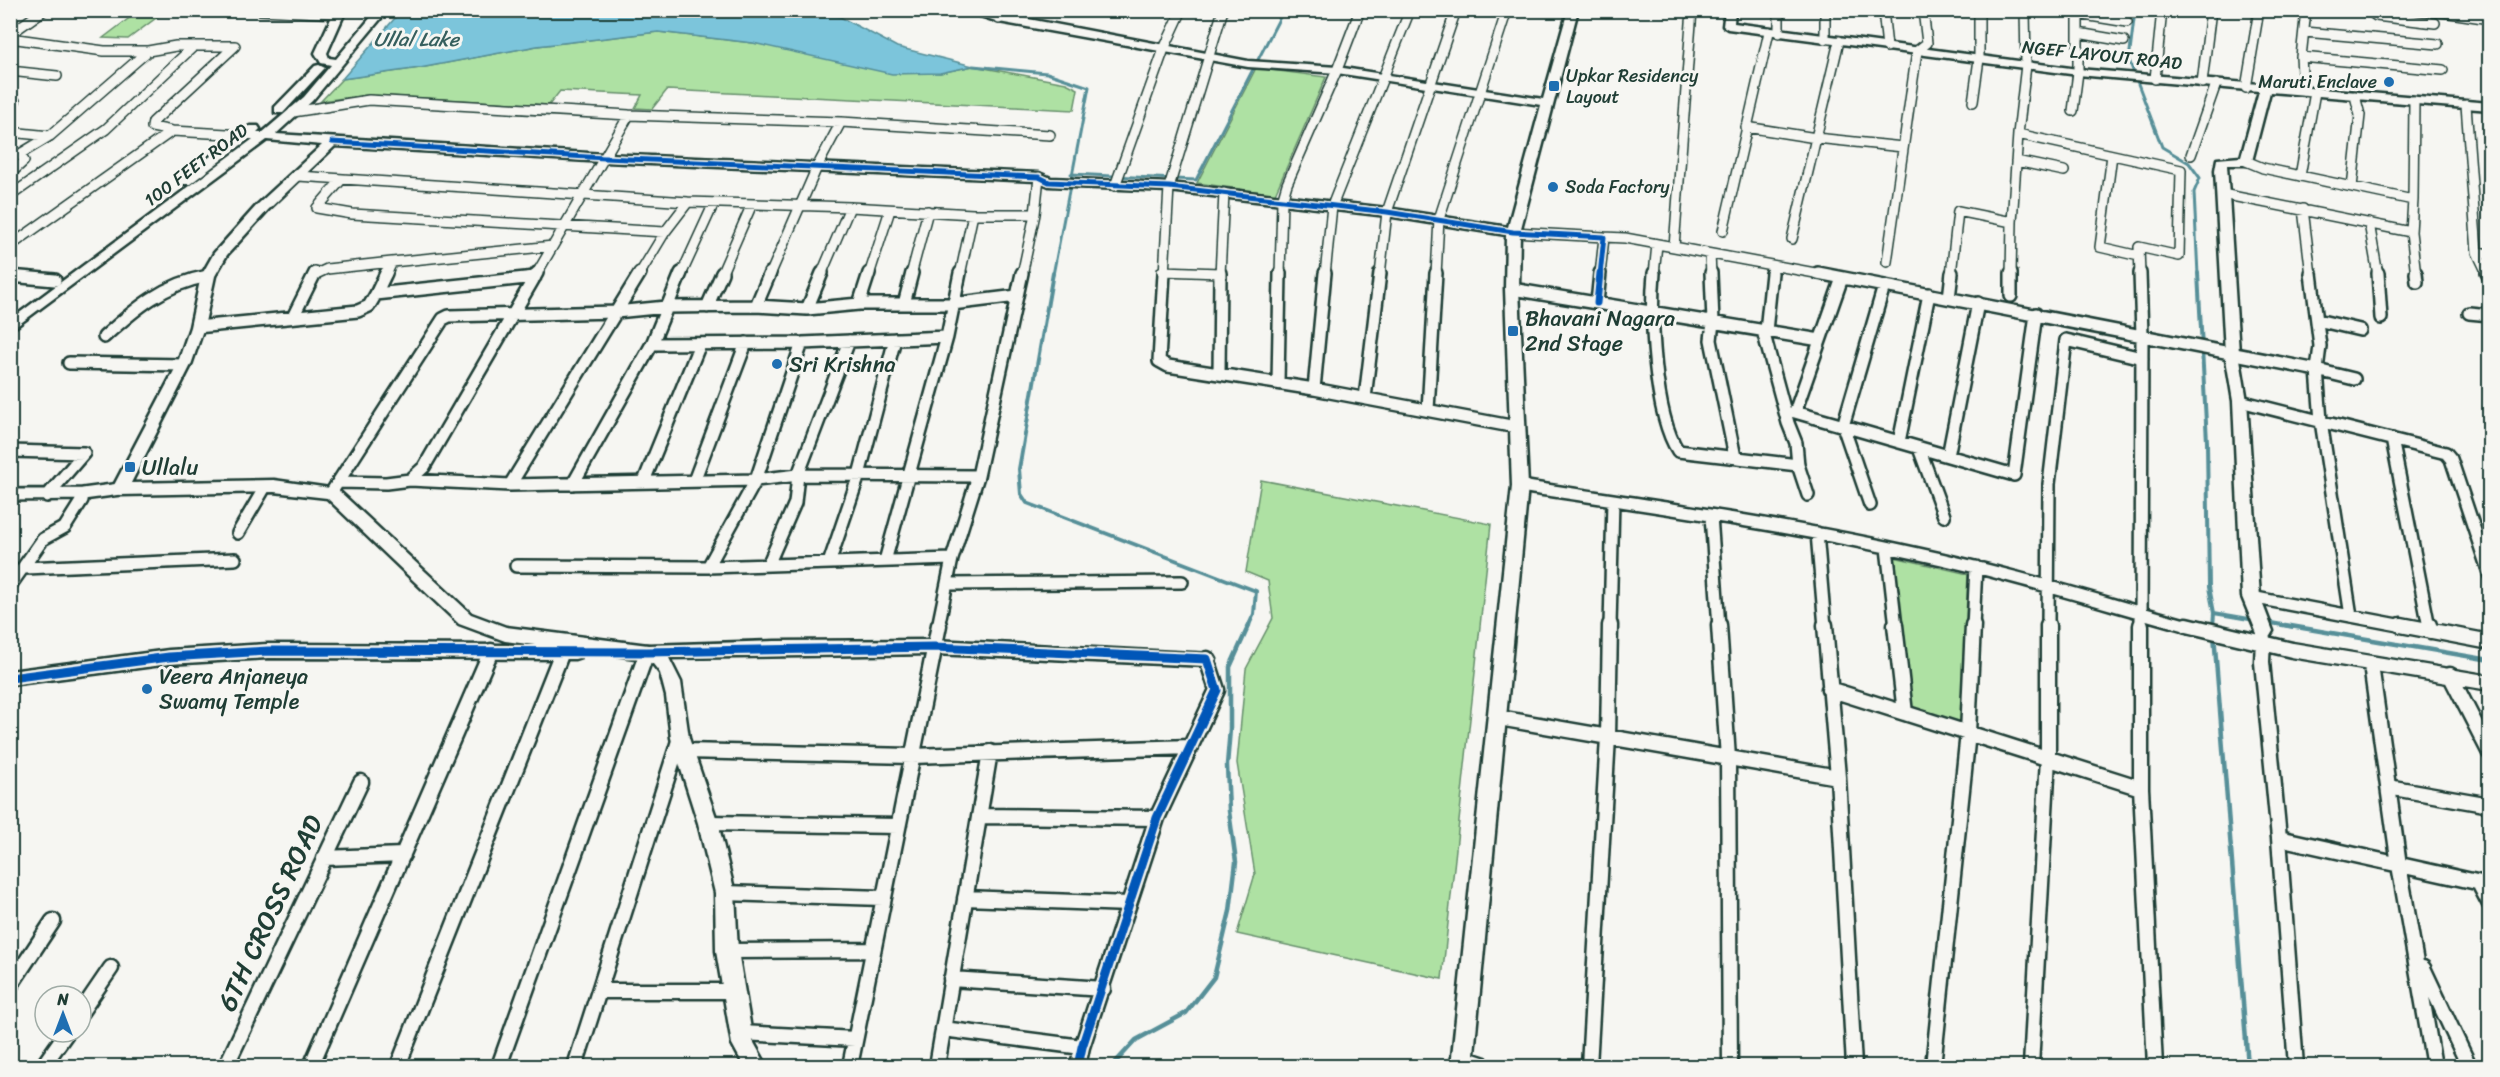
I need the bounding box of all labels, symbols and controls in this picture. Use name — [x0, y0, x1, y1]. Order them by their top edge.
water label: Ullal Lake — [373, 22, 461, 57]
street label: NGEF LAYOUT ROAD — [2021, 31, 2184, 79]
place label: Upkar Residency Layout — [1566, 60, 1699, 113]
place label: Maruti Enclave — [2258, 66, 2377, 98]
marker: Maruti Enclave — [2382, 75, 2396, 89]
marker: Upkar Residency Layout — [1547, 79, 1561, 93]
street label: 100 FEET ROAD — [137, 115, 255, 215]
place label: Soda Factory — [1565, 171, 1670, 203]
marker: Soda Factory — [1546, 180, 1560, 194]
place label: Bhavani Nagara 2nd Stage — [1525, 299, 1675, 363]
marker: Bhavani Nagara 2nd Stage — [1506, 324, 1520, 338]
place label: Sri Krishna — [789, 345, 896, 384]
marker: Sri Krishna — [770, 357, 784, 371]
place label: Ullalu — [142, 448, 198, 487]
marker: Ullalu — [123, 460, 137, 474]
place label: Veera Anjaneya Swamy Temple — [159, 657, 308, 721]
marker: Veera Anjaneya Swamy Temple — [140, 682, 154, 696]
street label: 6TH CROSS ROAD — [203, 807, 337, 1019]
north arrow — [33, 984, 93, 1044]
text: N — [56, 985, 69, 1014]

